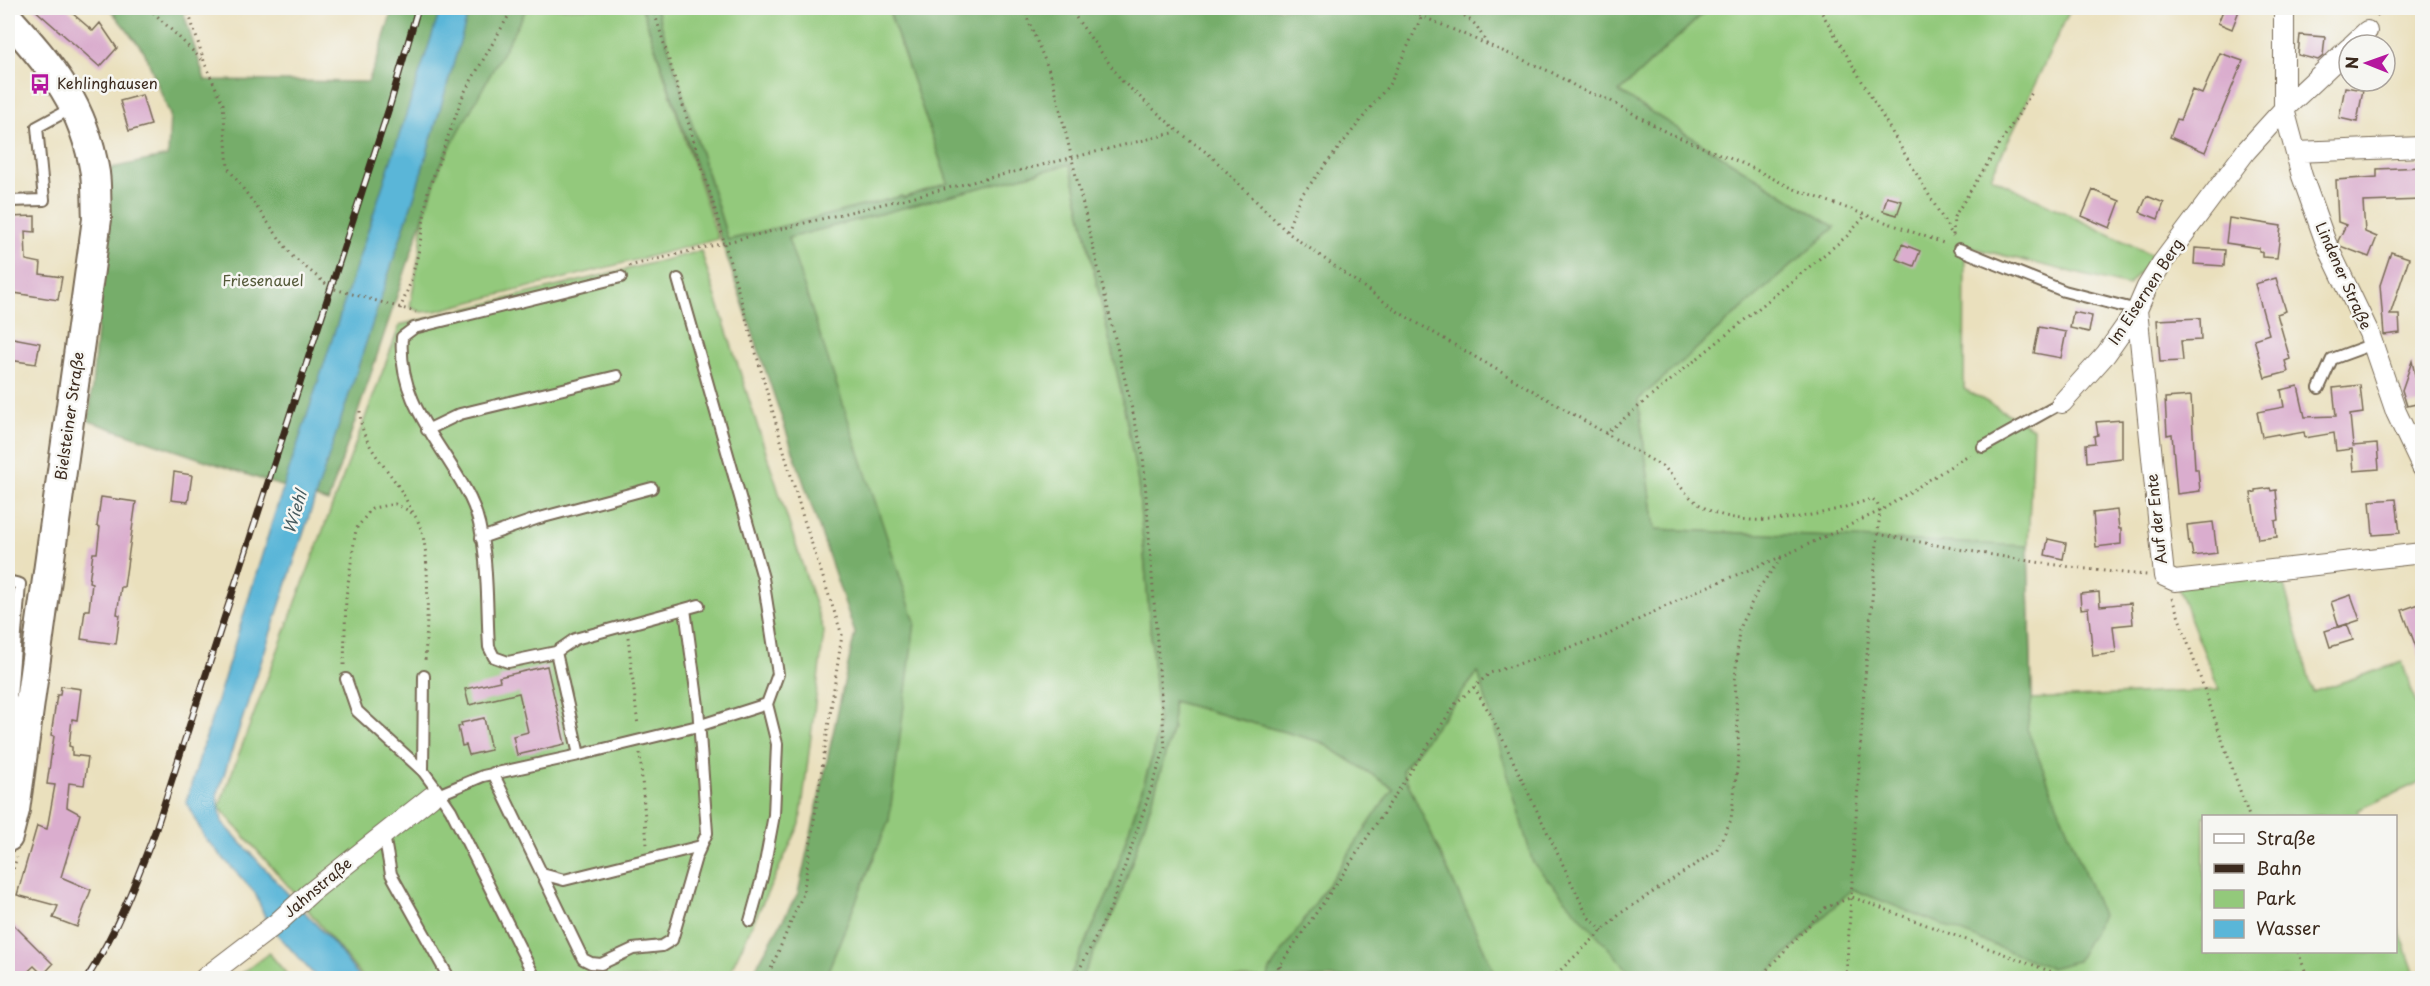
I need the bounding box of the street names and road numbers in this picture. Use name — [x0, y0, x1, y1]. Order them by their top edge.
street label: Lindener Straße — [2310, 218, 2378, 333]
street label: Im Eisernen Berg — [2102, 233, 2188, 349]
street label: Bielsteiner Straße — [48, 350, 89, 482]
street label: Auf der Ente — [2139, 473, 2172, 565]
street label: Jahnstraße — [278, 851, 356, 922]

